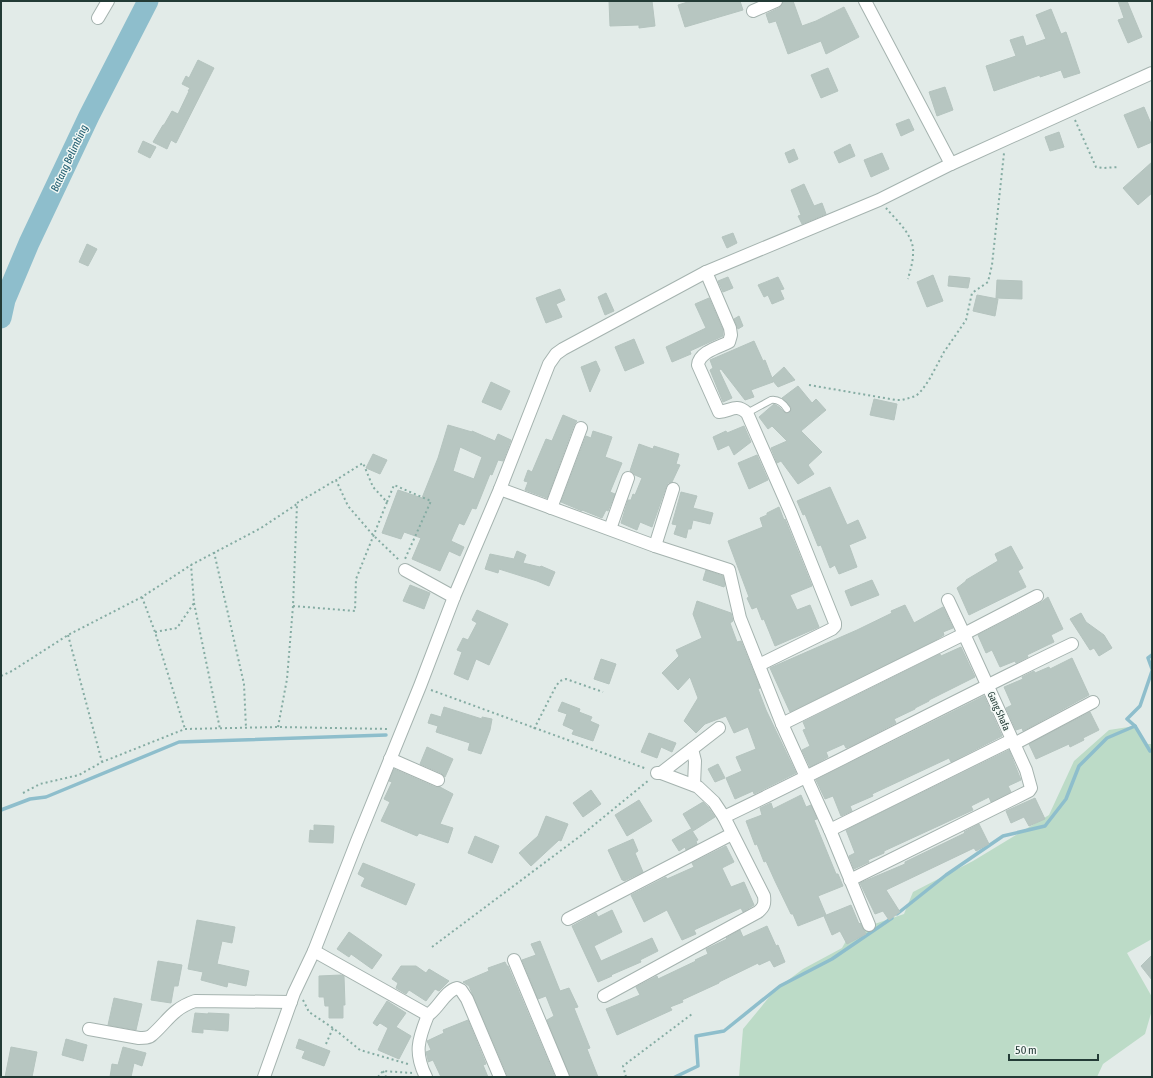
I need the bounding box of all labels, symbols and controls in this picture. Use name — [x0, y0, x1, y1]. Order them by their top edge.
water label: Batang Belimbing — [48, 123, 90, 193]
street label: Gang Shafa — [986, 690, 1013, 733]
scale bar — [1009, 1036, 1098, 1062]
text: 50 m — [1015, 1043, 1037, 1057]

